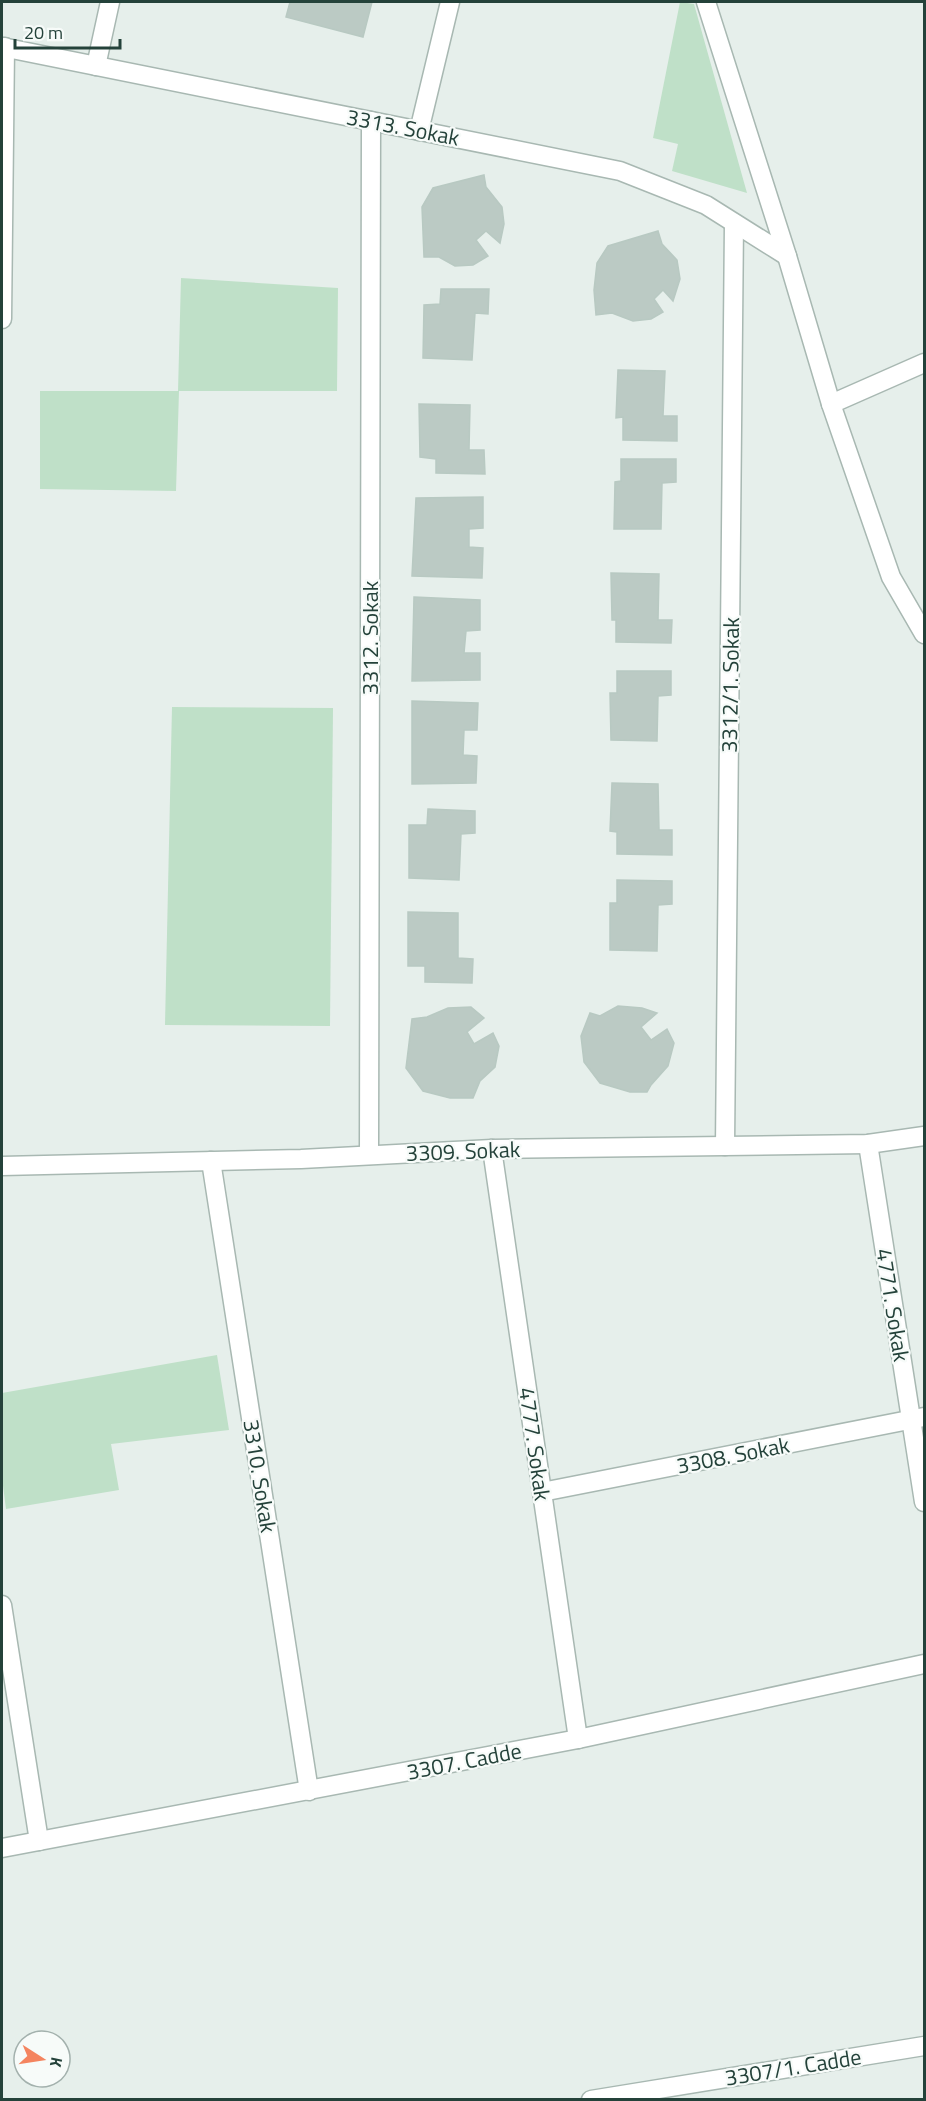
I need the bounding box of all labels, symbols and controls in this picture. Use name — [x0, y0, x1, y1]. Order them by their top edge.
scale bar — [15, 12, 120, 50]
text: 20 m — [24, 19, 63, 46]
street label: 3313. Sokak — [344, 99, 463, 155]
street label: 3312. Sokak — [353, 580, 387, 695]
street label: 3312/1. Sokak — [712, 616, 748, 753]
street label: 3309. Sokak — [405, 1132, 521, 1170]
street label: 4771. Sokak — [867, 1246, 919, 1365]
street label: 4777. Sokak — [510, 1385, 560, 1503]
street label: 3310. Sokak — [234, 1417, 286, 1536]
street label: 3308. Sokak — [674, 1427, 793, 1483]
street label: 3307. Cadde — [404, 1733, 524, 1789]
north arrow — [12, 2029, 72, 2089]
street label: 3307/1. Cadde — [722, 2039, 864, 2095]
text: K — [44, 2055, 69, 2070]

